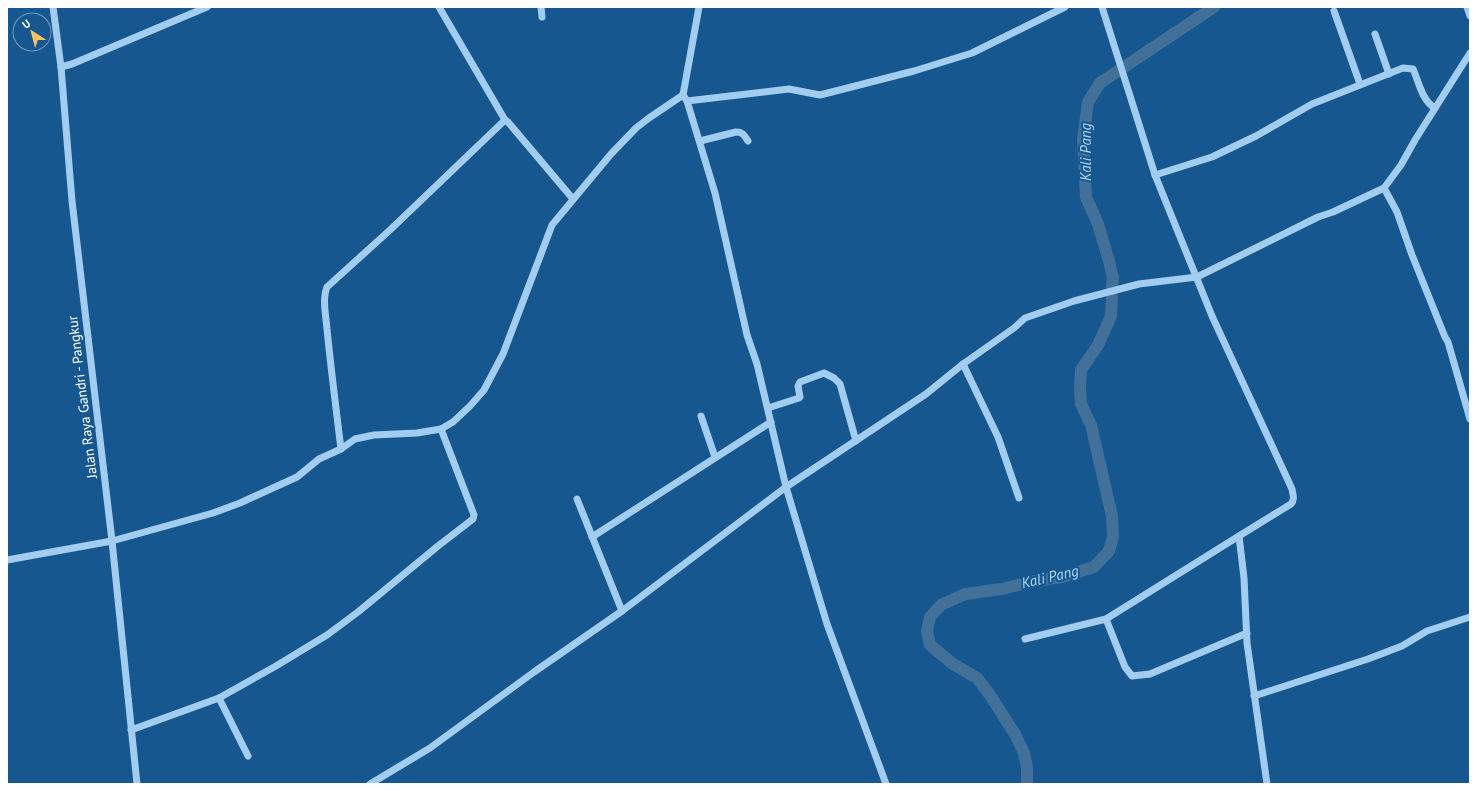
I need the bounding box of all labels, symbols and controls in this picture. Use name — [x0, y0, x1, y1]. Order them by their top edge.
north arrow — [12, 12, 52, 52]
text: U — [19, 16, 33, 32]
water label: Kali Pang — [1076, 122, 1095, 181]
street label: Jalan Raya Gandri - Pangkur — [63, 314, 101, 480]
water label: Kali Pang — [1019, 561, 1081, 592]

